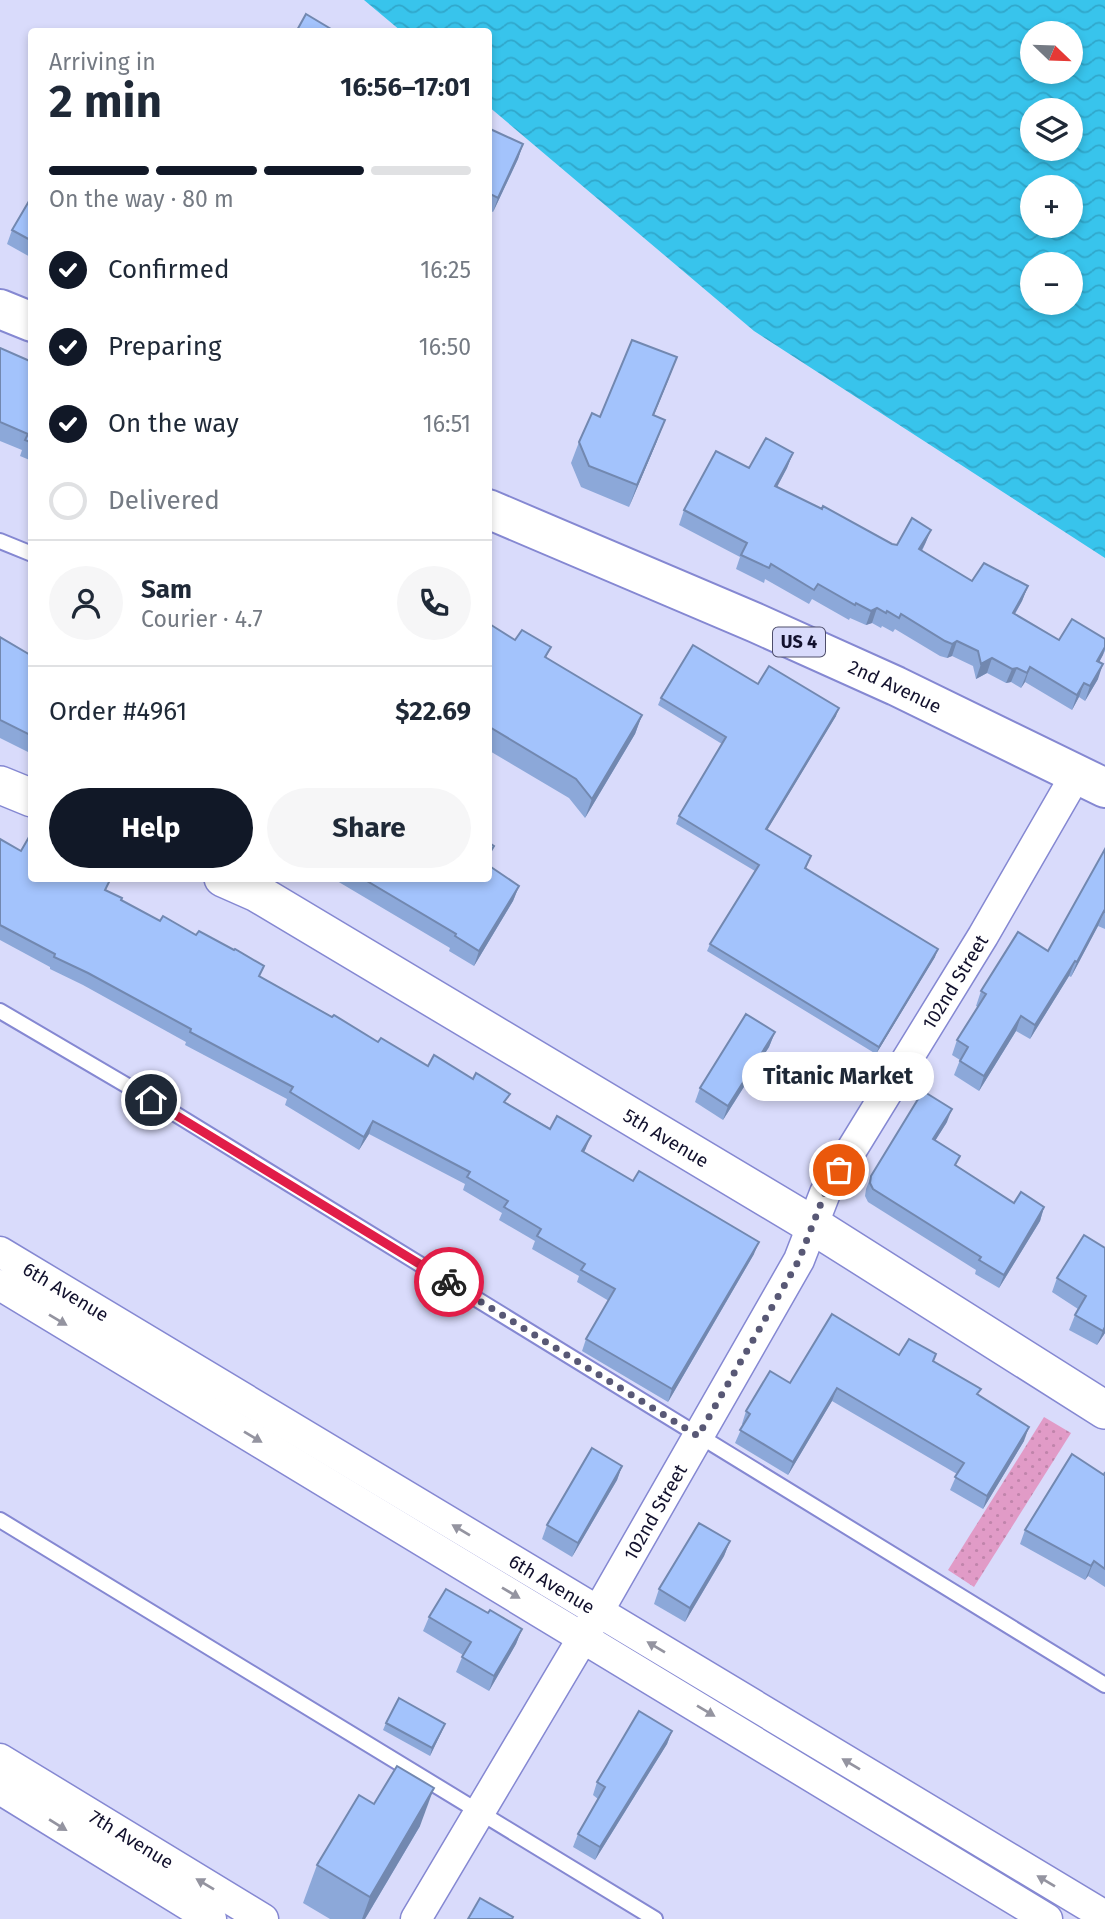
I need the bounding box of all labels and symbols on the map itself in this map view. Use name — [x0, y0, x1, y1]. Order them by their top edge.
north arrow — [1020, 21, 1083, 84]
road number: US 4 — [773, 628, 825, 656]
street label: 2nd Avenue — [845, 655, 945, 718]
street label: 102nd Street — [917, 930, 993, 1033]
callout: Titanic Market — [743, 1051, 935, 1100]
pin — [121, 1070, 181, 1130]
street label: 5th Avenue — [619, 1103, 713, 1172]
pin — [809, 1140, 869, 1200]
courier — [414, 1247, 484, 1317]
street label: 6th Avenue — [19, 1257, 113, 1326]
one-way arrow — [49, 1314, 68, 1326]
one-way arrow — [244, 1431, 263, 1444]
street label: 102nd Street — [618, 1460, 692, 1564]
one-way arrow — [451, 1524, 470, 1537]
street label: 6th Avenue — [505, 1549, 599, 1618]
one-way arrow — [502, 1586, 521, 1599]
one-way arrow — [646, 1641, 665, 1654]
one-way arrow — [696, 1704, 715, 1717]
one-way arrow — [842, 1758, 861, 1770]
street label: 7th Avenue — [85, 1805, 178, 1873]
one-way arrow — [49, 1818, 68, 1831]
one-way arrow — [1037, 1875, 1056, 1887]
one-way arrow — [195, 1877, 214, 1890]

